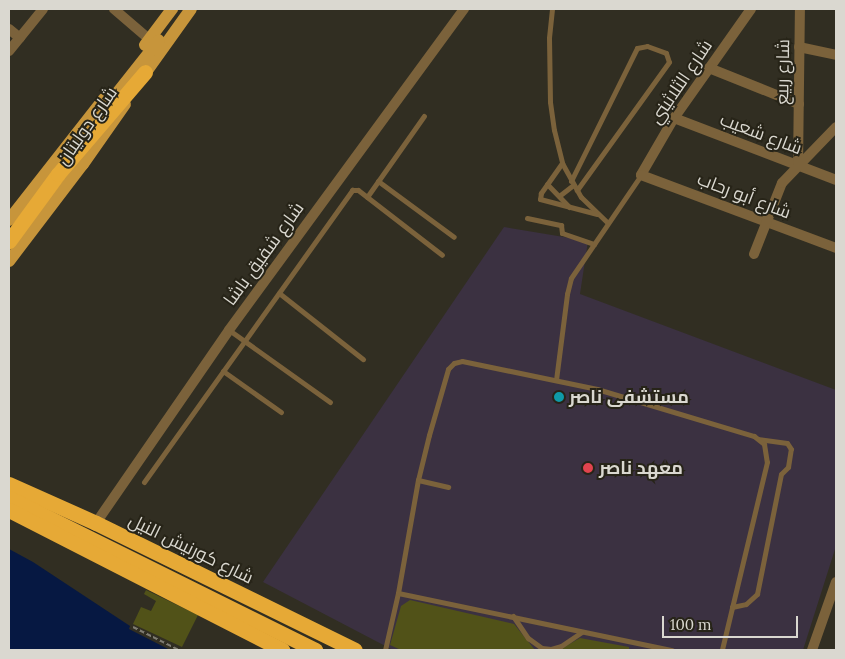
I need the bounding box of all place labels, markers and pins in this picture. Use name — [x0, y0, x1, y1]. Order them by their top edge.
place label: مستشفى ناصر — [569, 386, 689, 408]
marker: مستشفى ناصر — [553, 391, 565, 403]
place label: معهد ناصر — [599, 457, 683, 479]
marker: معهد ناصر — [581, 461, 595, 475]

